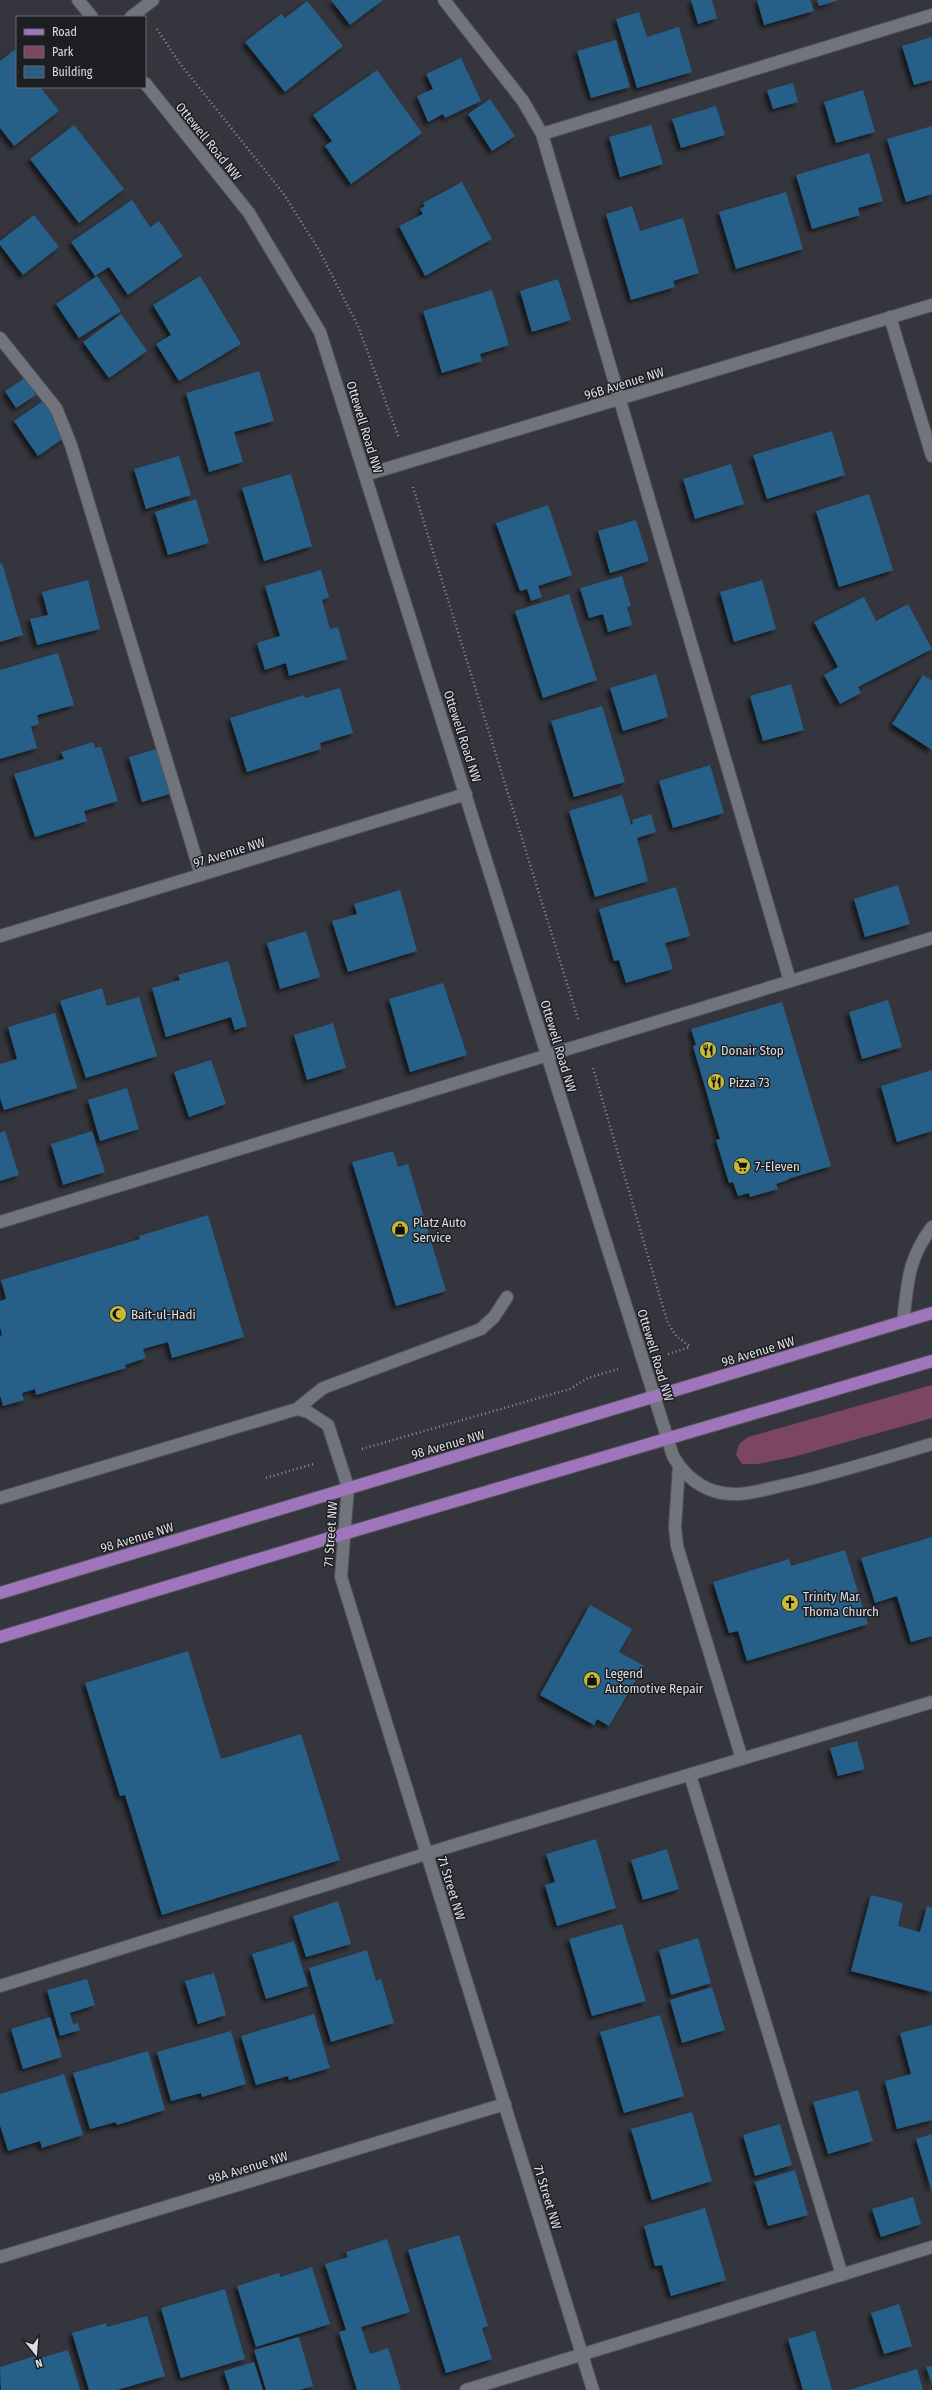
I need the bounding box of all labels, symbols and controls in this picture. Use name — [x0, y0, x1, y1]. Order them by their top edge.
legend — [16, 16, 146, 88]
text: Road — [52, 25, 77, 39]
text: Park — [52, 45, 74, 59]
text: Building — [52, 65, 93, 79]
street label: Ottewell Road NW — [173, 100, 245, 183]
street label: 96B Avenue NW — [582, 364, 666, 403]
street label: Ottewell Road NW — [343, 379, 386, 475]
street label: Ottewell Road NW — [441, 688, 484, 784]
street label: 97 Avenue NW — [191, 834, 267, 871]
street label: Ottewell Road NW — [537, 998, 580, 1094]
restaurant icon: Donair Stop — [698, 1040, 718, 1060]
place label: Donair Stop — [721, 1043, 784, 1058]
restaurant icon: Pizza 73 — [706, 1072, 726, 1092]
place label: Pizza 73 — [729, 1075, 770, 1090]
supermarket icon: 7-Eleven — [732, 1156, 752, 1176]
place label: 7-Eleven — [755, 1159, 800, 1174]
place label: Platz Auto Service — [413, 1215, 467, 1245]
shop icon: Platz Auto Service — [390, 1219, 410, 1239]
mosque icon: Bait-ul-Hadi — [108, 1304, 128, 1324]
place label: Bait-ul-Hadi — [131, 1307, 196, 1322]
street label: Ottewell Road NW — [634, 1307, 677, 1403]
street label: 98 Avenue NW — [720, 1333, 797, 1370]
street label: 98 Avenue NW — [410, 1427, 487, 1462]
street label: 71 Street NW — [321, 1500, 340, 1567]
street label: 98 Avenue NW — [99, 1519, 176, 1556]
place label: Trinity Mar Thoma Church — [803, 1589, 879, 1619]
church icon: Trinity Mar Thoma Church — [780, 1593, 800, 1613]
place label: Legend Automotive Repair — [605, 1666, 704, 1696]
shop icon: Legend Automotive Repair — [582, 1670, 602, 1690]
street label: 71 Street NW — [435, 1854, 468, 1922]
street label: 98A Avenue NW — [207, 2148, 290, 2187]
street label: 71 Street NW — [531, 2163, 564, 2231]
north arrow — [16, 2334, 56, 2374]
text: N — [34, 2356, 44, 2370]

